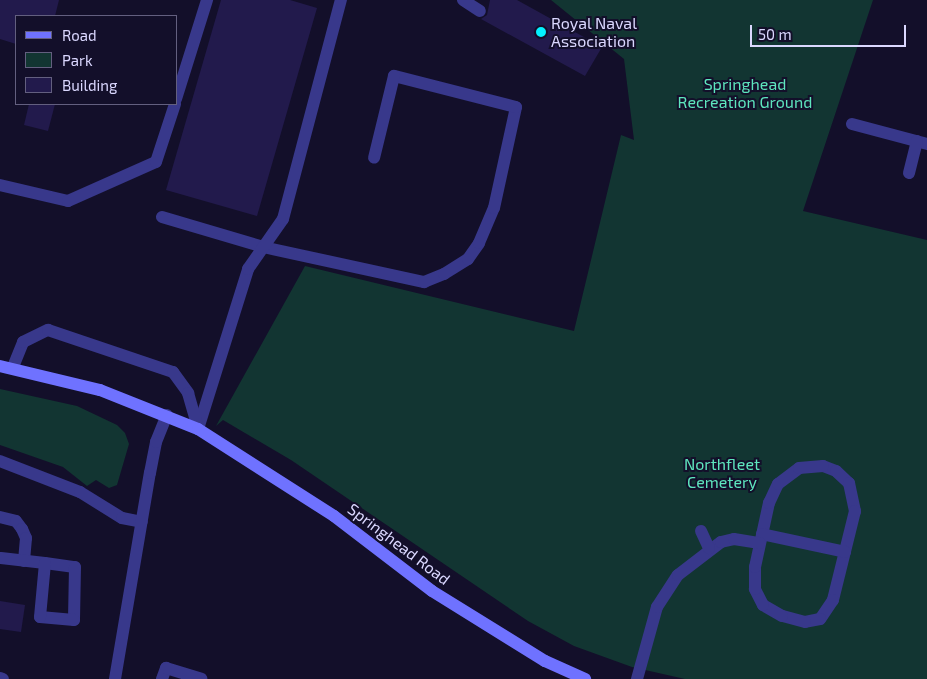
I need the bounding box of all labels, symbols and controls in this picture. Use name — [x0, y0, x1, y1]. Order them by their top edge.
place label: Royal Naval Association — [551, 13, 637, 51]
legend — [15, 15, 178, 105]
scale bar — [752, 15, 908, 47]
text: 50 m — [758, 25, 792, 43]
text: Road — [62, 26, 97, 44]
marker: Royal Naval Association — [535, 26, 547, 38]
text: Park — [62, 51, 93, 69]
park label: Springhead Recreation Ground — [678, 74, 812, 112]
text: Building — [62, 76, 117, 94]
park label: Northfleet Cemetery — [684, 454, 760, 492]
street label: Springhead Road — [344, 499, 454, 589]

